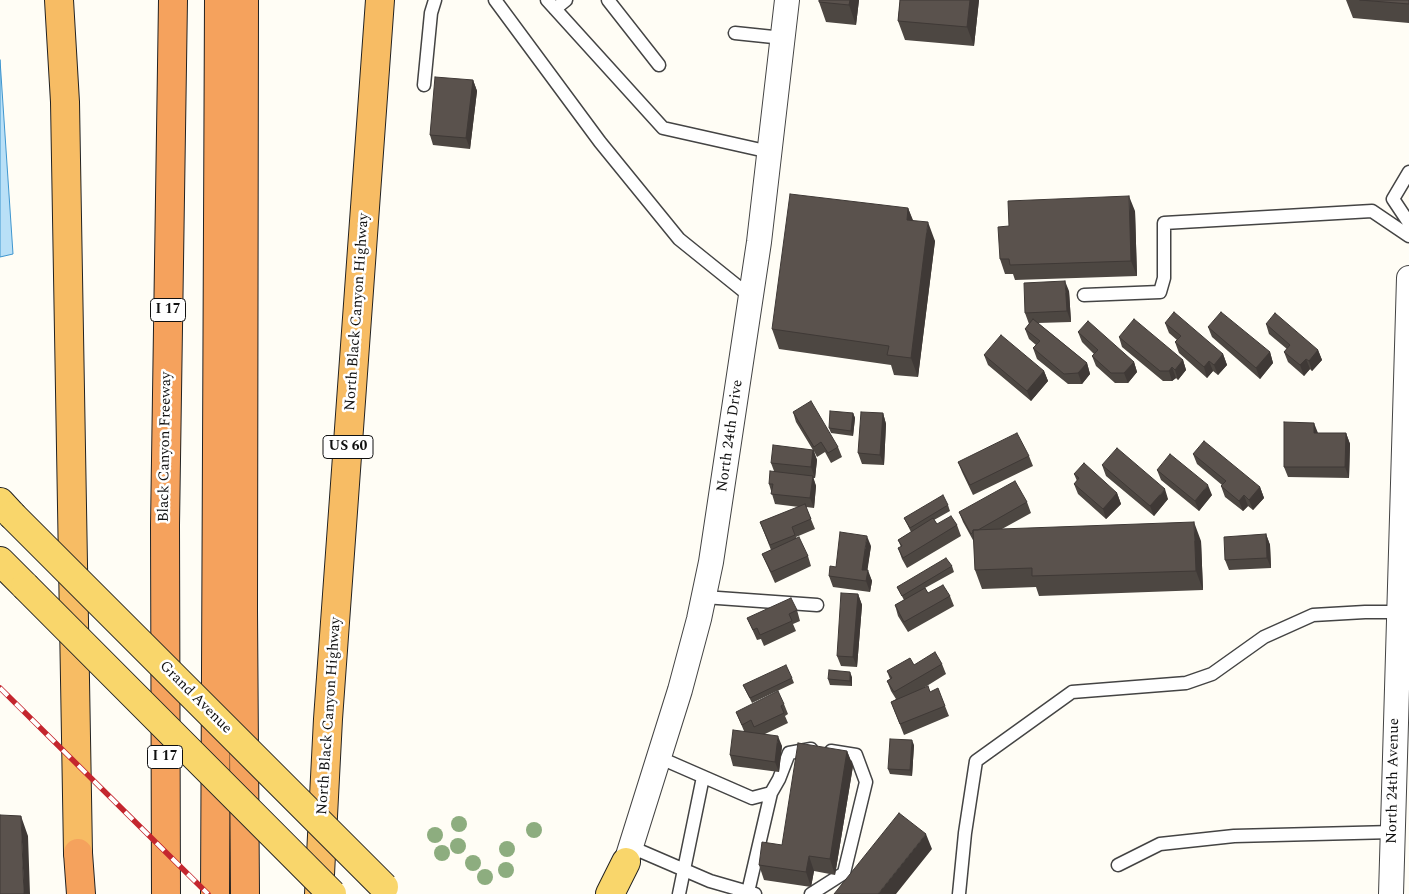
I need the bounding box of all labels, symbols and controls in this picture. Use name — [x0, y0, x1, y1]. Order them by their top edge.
street label: North Black Canyon Highway — [342, 212, 374, 412]
road number: I 17 — [150, 298, 186, 322]
street label: Black Canyon Freeway — [156, 372, 176, 522]
street label: North 24th Drive — [714, 379, 748, 493]
road number: US 60 — [323, 436, 373, 458]
street label: North Black Canyon Highway — [314, 616, 346, 816]
street label: Grand Avenue — [155, 658, 235, 738]
street label: North 24th Avenue — [1384, 718, 1404, 844]
road number: I 17 — [148, 746, 182, 769]

